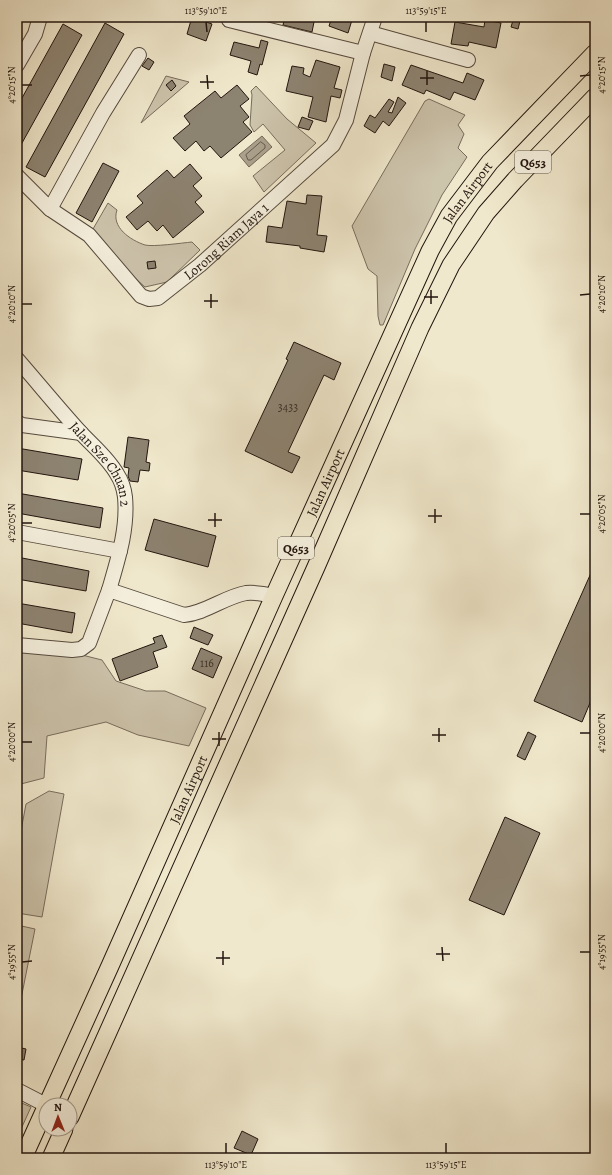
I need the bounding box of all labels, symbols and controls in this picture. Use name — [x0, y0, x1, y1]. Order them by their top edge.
text: 113°59'10"E — [185, 4, 227, 17]
text: 113°59'15"E — [405, 4, 447, 17]
text: 4°20'15"N — [595, 56, 608, 94]
text: 4°20'15"N — [5, 66, 18, 104]
road number: Q653 — [515, 151, 551, 173]
street label: Jalan Airport — [438, 157, 497, 226]
street label: Lorong Riam Jaya 1 — [180, 198, 273, 284]
text: 4°20'10"N — [595, 275, 608, 313]
text: 4°20'10"N — [5, 285, 18, 323]
house number: 3433 — [278, 399, 298, 415]
street label: Jalan Sze Chuan 2 — [65, 417, 135, 507]
street label: Jalan Airport — [302, 445, 349, 520]
text: 4°20'05"N — [595, 494, 608, 534]
text: 4°20'05"N — [5, 503, 18, 543]
road number: Q653 — [278, 537, 314, 559]
house number: 116 — [200, 655, 214, 671]
text: 4°20'00"N — [595, 713, 608, 753]
text: 4°20'00"N — [5, 722, 18, 762]
street label: Jalan Airport — [165, 752, 212, 826]
text: 4°19'55"N — [595, 934, 608, 970]
text: 4°19'55"N — [5, 944, 18, 980]
north arrow — [38, 1097, 78, 1137]
text: N — [54, 1100, 62, 1115]
text: 113°59'10"E — [205, 1158, 247, 1171]
text: 113°59'15"E — [425, 1158, 467, 1171]

